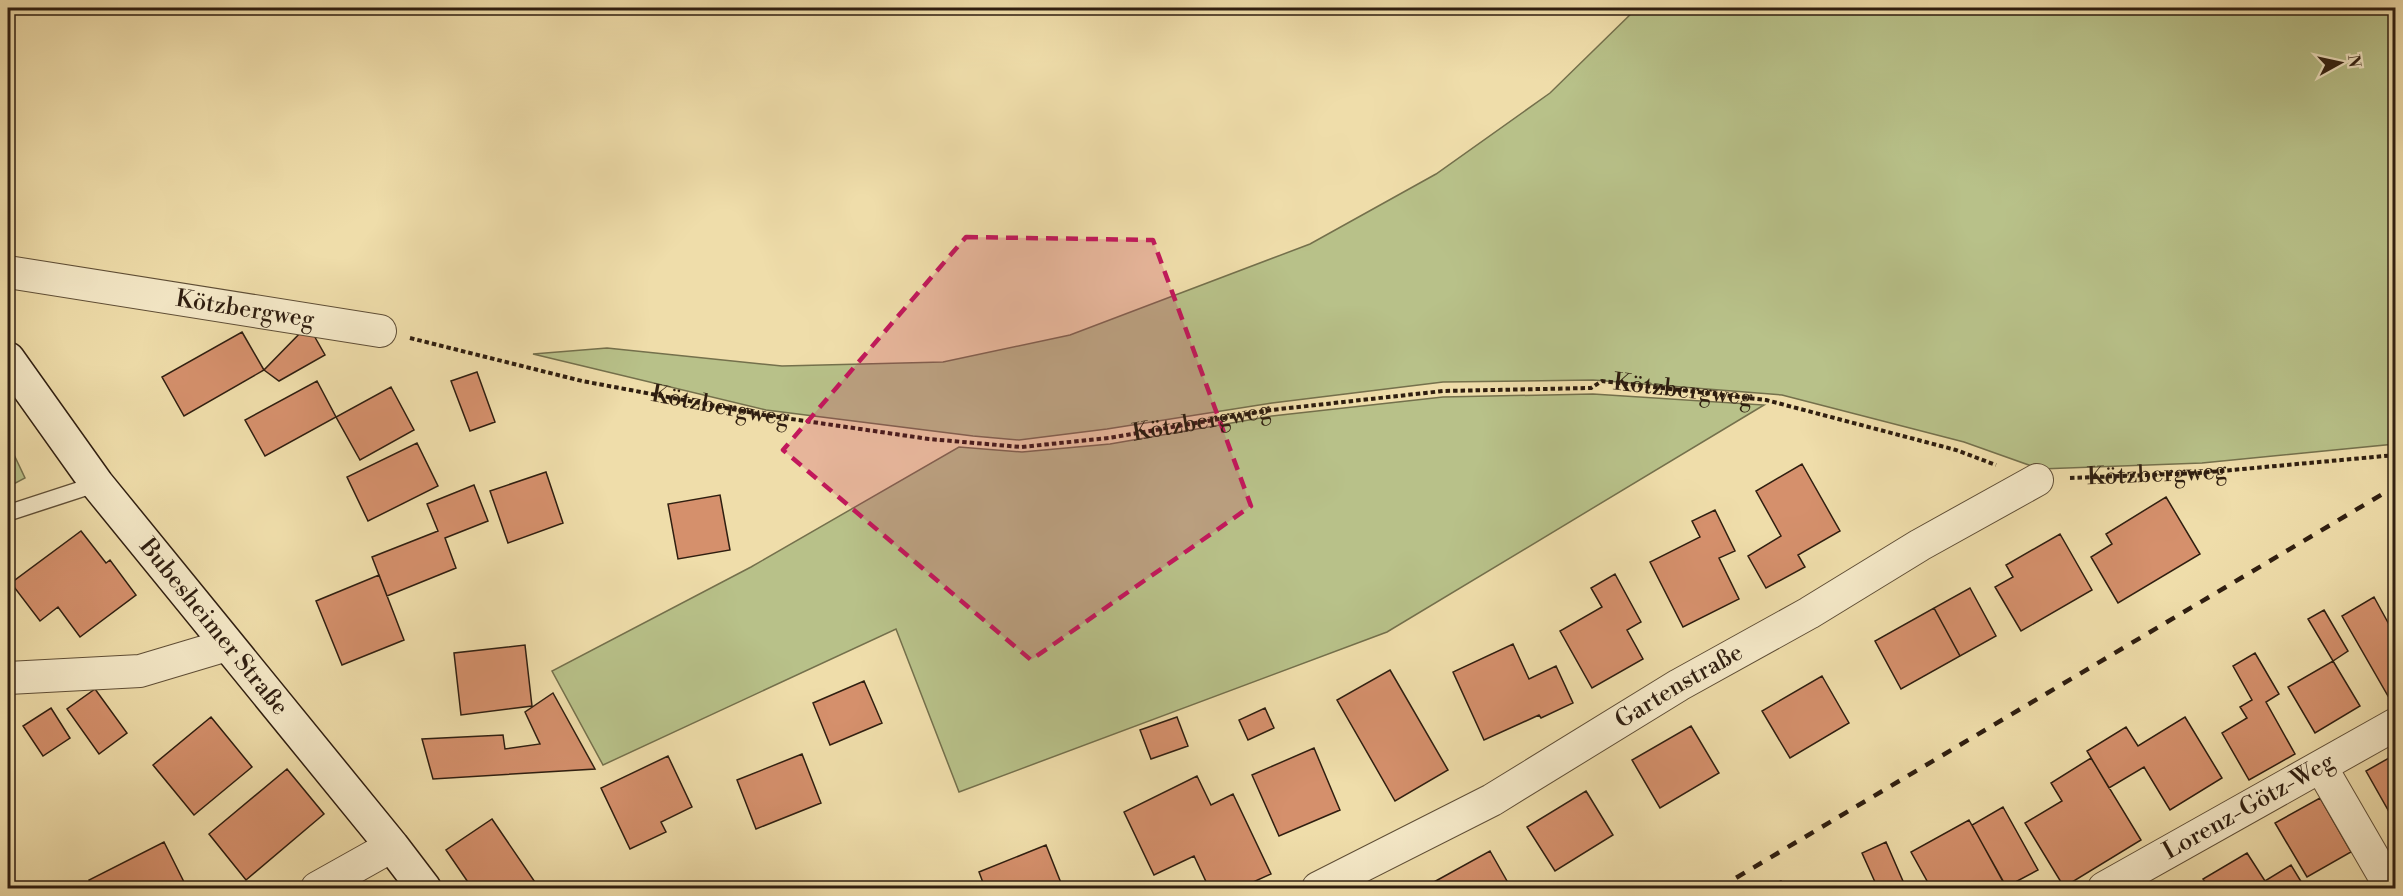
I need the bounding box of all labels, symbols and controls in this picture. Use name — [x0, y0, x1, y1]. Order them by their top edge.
north arrow — [2310, 33, 2370, 93]
text: N — [2343, 53, 2365, 69]
street label: Kötzbergweg — [174, 284, 317, 335]
street label: Kötzbergweg — [1612, 367, 1755, 413]
street label: Kötzbergweg — [649, 379, 792, 434]
street label: Kötzbergweg — [1130, 395, 1274, 449]
street label: Kötzbergweg — [2086, 455, 2229, 492]
street label: Bubesheimer Straße — [132, 532, 295, 722]
street label: Gartenstraße — [1610, 638, 1748, 735]
street label: Lorenz-Götz-Weg — [2158, 746, 2340, 867]

